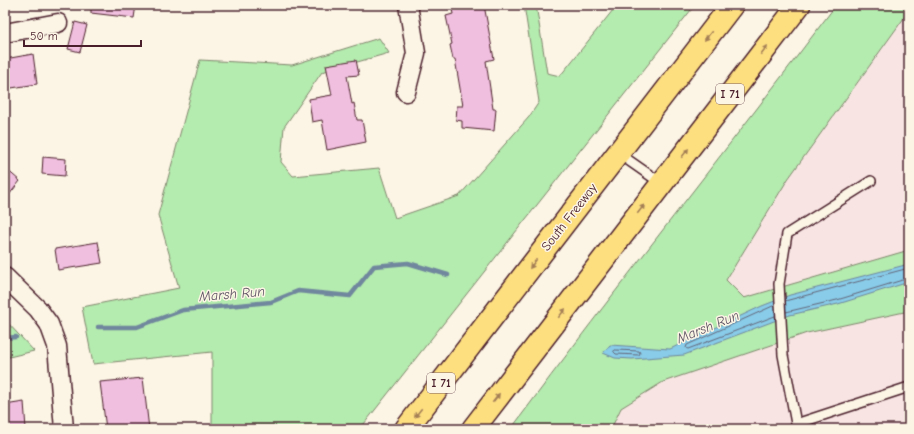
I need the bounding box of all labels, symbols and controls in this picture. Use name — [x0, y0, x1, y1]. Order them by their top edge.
scale bar — [24, 22, 141, 48]
text: 50 m — [30, 29, 58, 43]
one-way arrow — [704, 30, 712, 41]
one-way arrow — [760, 44, 769, 55]
road number: I 71 — [716, 84, 744, 104]
one-way arrow — [681, 147, 689, 158]
street label: South Freeway — [538, 180, 600, 254]
one-way arrow — [637, 204, 645, 215]
one-way arrow — [529, 258, 537, 269]
water label: Marsh Run — [197, 283, 266, 305]
one-way arrow — [558, 307, 566, 318]
water label: Marsh Run — [673, 307, 742, 348]
road number: I 71 — [427, 373, 455, 393]
one-way arrow — [492, 393, 500, 403]
one-way arrow — [414, 407, 423, 418]

